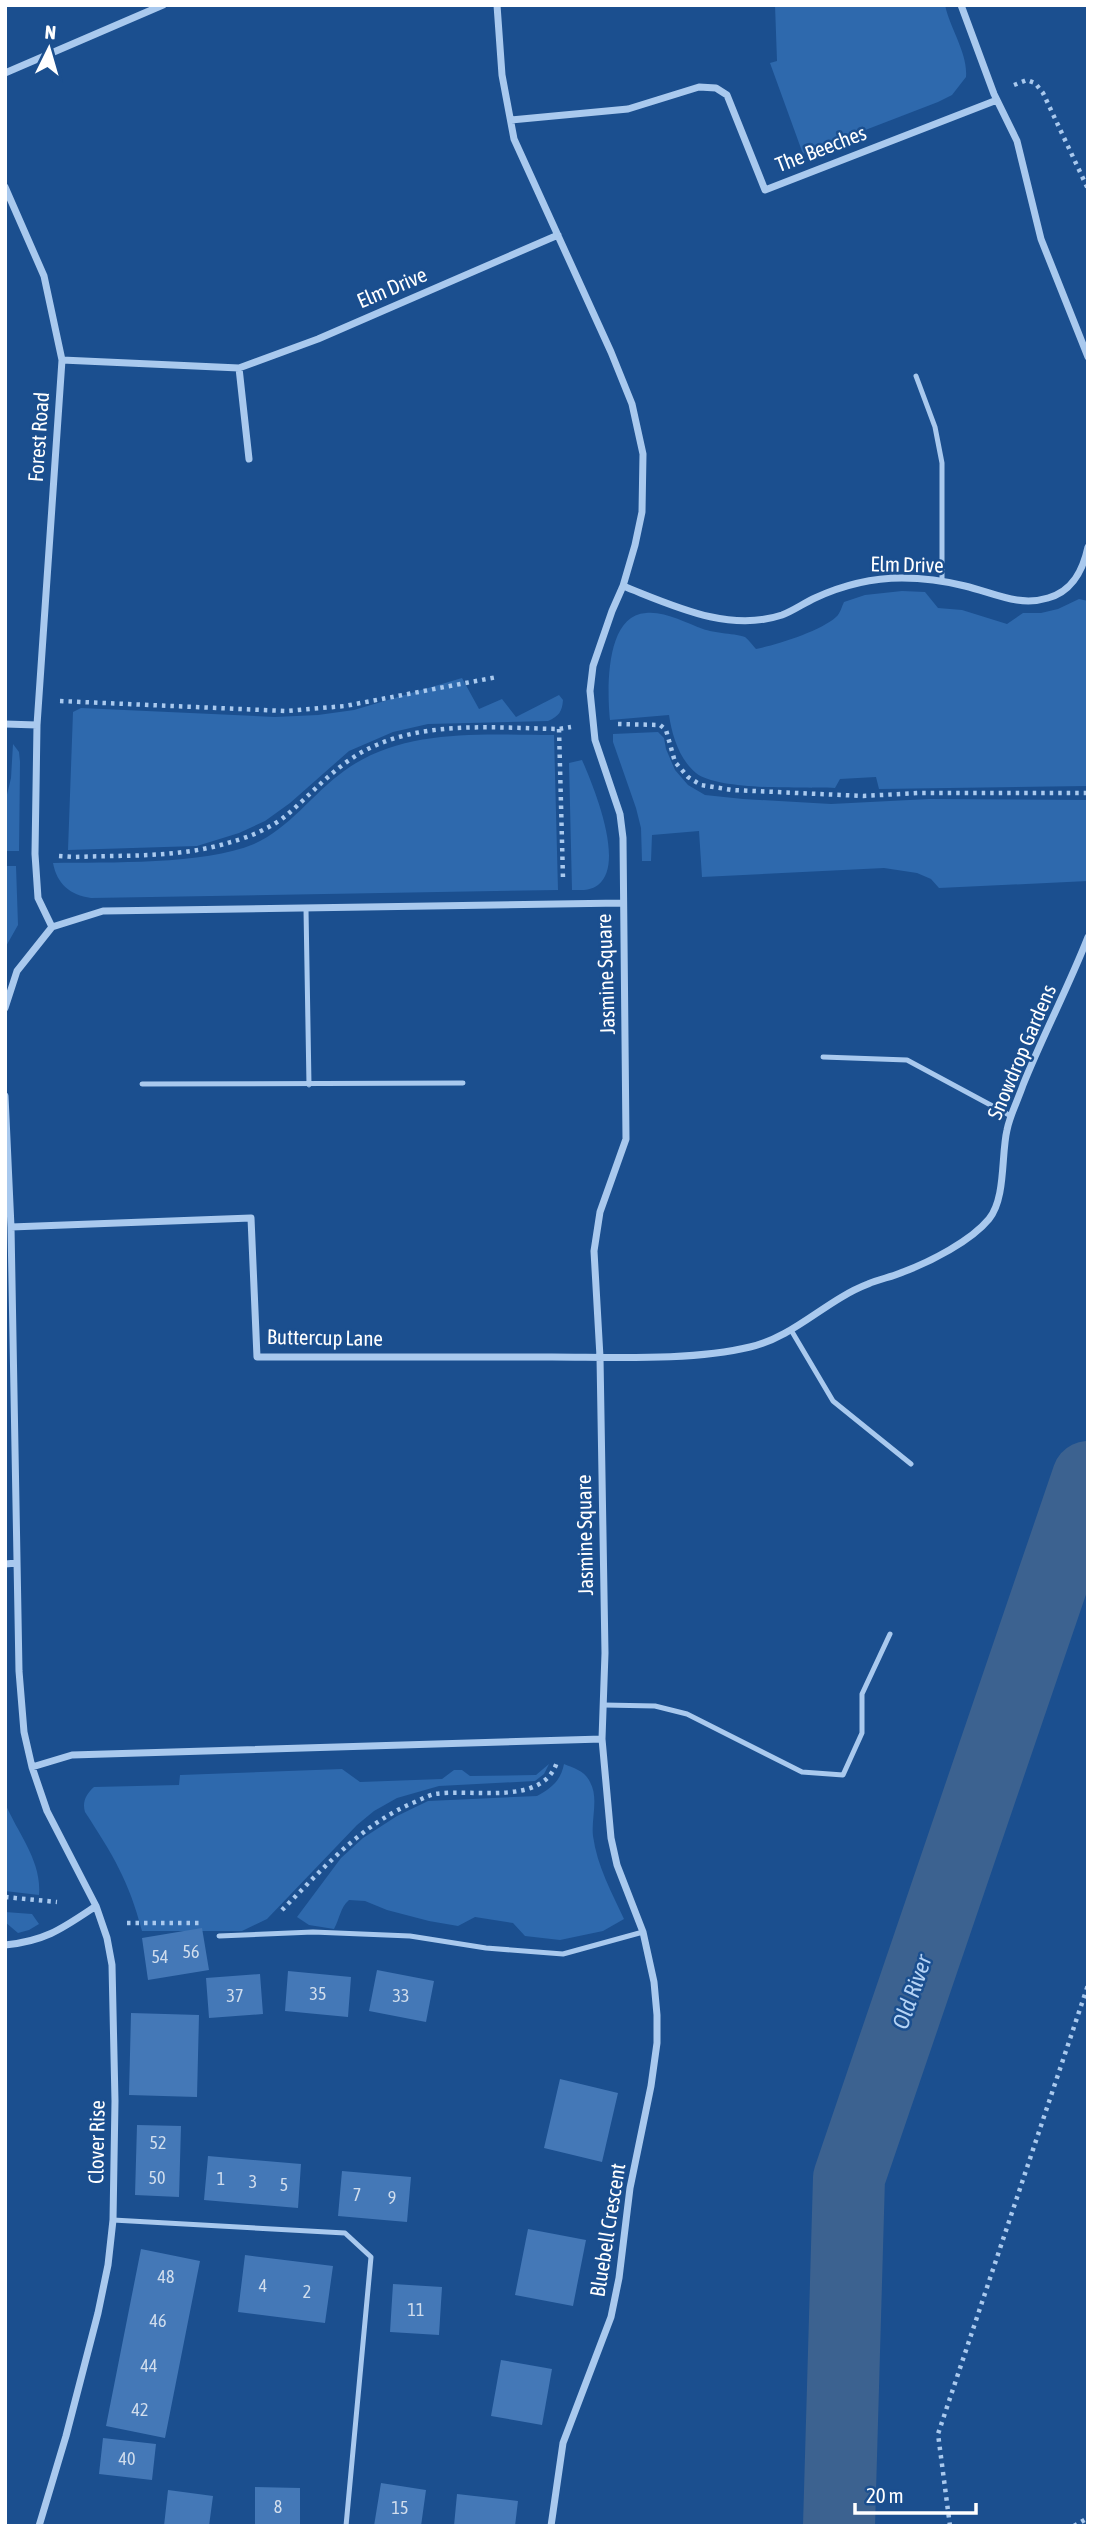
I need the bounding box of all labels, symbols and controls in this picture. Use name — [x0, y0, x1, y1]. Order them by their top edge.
north arrow — [14, 14, 84, 84]
text: N — [44, 21, 57, 44]
street label: The Beeches — [772, 120, 869, 176]
street label: Elm Drive — [353, 262, 430, 312]
street label: Forest Road — [23, 391, 53, 483]
street label: Elm Drive — [870, 551, 944, 577]
street label: Jasmine Square — [591, 913, 619, 1035]
street label: Snowdrop Gardens — [982, 981, 1060, 1123]
street label: Buttercup Lane — [267, 1324, 383, 1350]
street label: Jasmine Square — [571, 1474, 597, 1596]
house number: 56 — [183, 1941, 199, 1962]
house number: 54 — [152, 1946, 168, 1967]
water label: Old River — [887, 1950, 937, 2032]
house number: 35 — [310, 1983, 326, 2004]
house number: 37 — [227, 1985, 243, 2006]
house number: 33 — [393, 1985, 409, 2006]
street label: Clover Rise — [83, 2100, 109, 2184]
house number: 52 — [150, 2132, 166, 2153]
street label: Bluebell Crescent — [585, 2161, 629, 2298]
house number: 50 — [149, 2167, 165, 2188]
house number: 1 — [217, 2168, 225, 2189]
house number: 3 — [249, 2171, 257, 2192]
house number: 5 — [280, 2174, 288, 2195]
house number: 7 — [353, 2184, 361, 2205]
house number: 9 — [388, 2187, 396, 2208]
house number: 48 — [158, 2266, 174, 2287]
house number: 4 — [259, 2275, 267, 2296]
house number: 2 — [303, 2281, 311, 2302]
house number: 11 — [408, 2299, 424, 2320]
house number: 46 — [150, 2310, 166, 2331]
house number: 44 — [141, 2355, 157, 2376]
house number: 42 — [132, 2399, 148, 2420]
house number: 40 — [119, 2448, 135, 2469]
scale bar — [855, 2472, 976, 2516]
text: 20 m — [866, 2483, 904, 2507]
house number: 8 — [274, 2496, 282, 2517]
house number: 15 — [392, 2497, 408, 2518]

